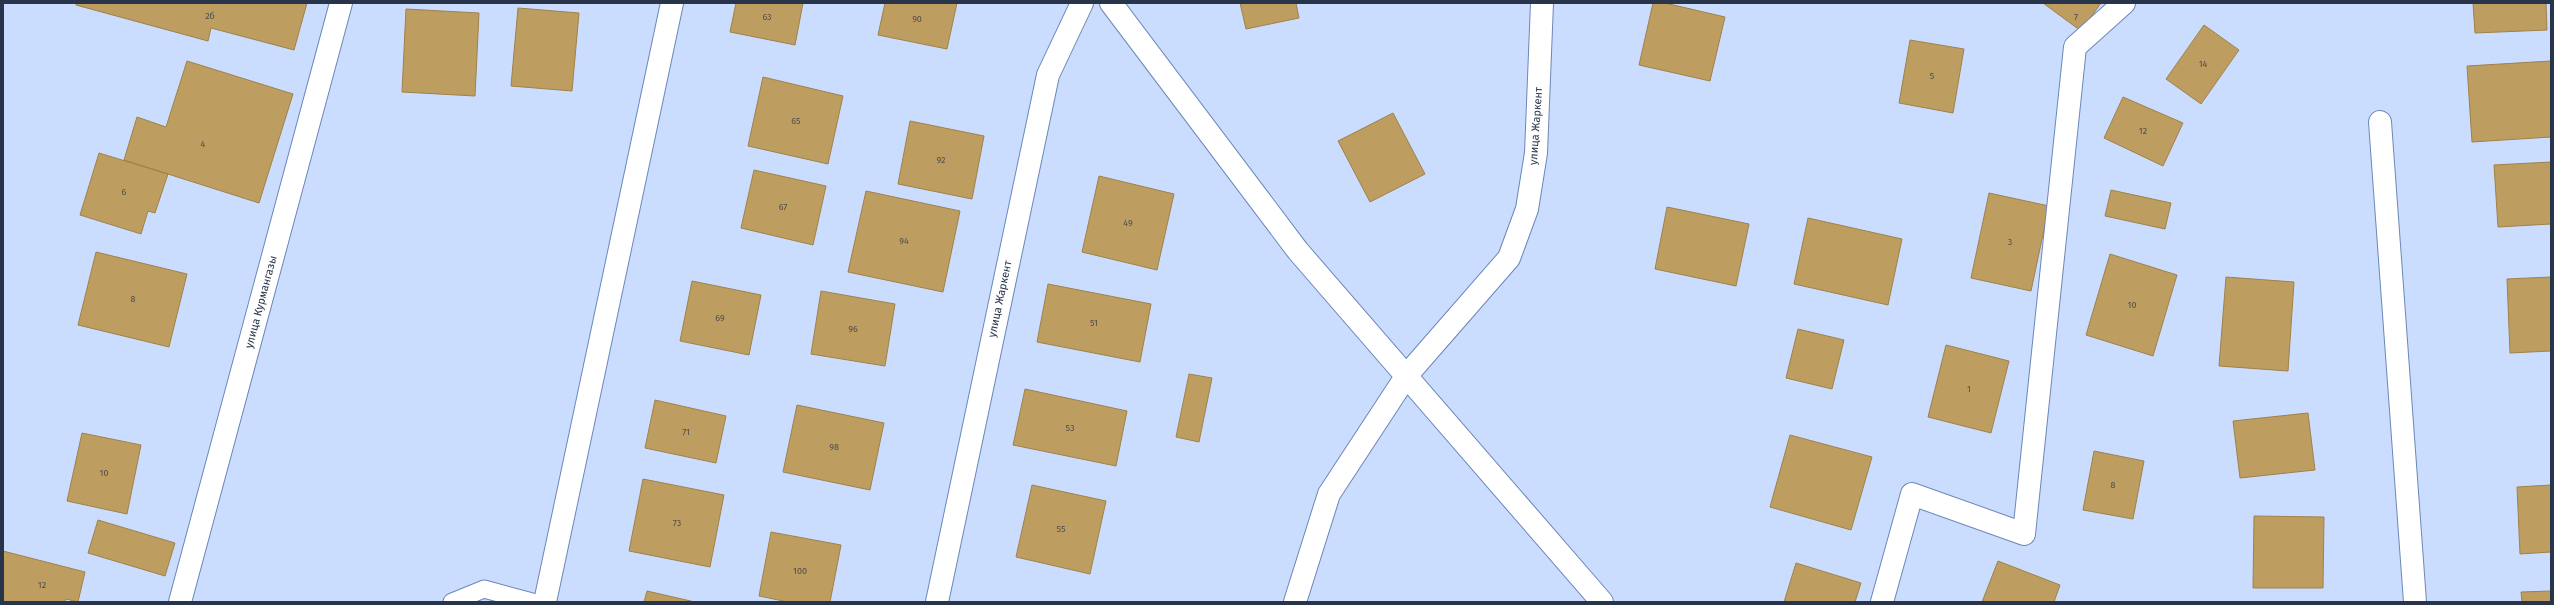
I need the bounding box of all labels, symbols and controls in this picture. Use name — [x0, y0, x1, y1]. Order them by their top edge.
house number: 2б — [205, 11, 215, 21]
house number: 63 — [762, 12, 772, 22]
house number: 7 — [2074, 12, 2078, 22]
house number: 90 — [912, 14, 922, 24]
house number: 14 — [2199, 59, 2208, 69]
house number: 5 — [1930, 71, 1935, 81]
street label: улица Жаркент — [1527, 87, 1545, 165]
house number: 65 — [791, 116, 801, 126]
house number: 12 — [2139, 126, 2147, 136]
house number: 4 — [201, 139, 206, 149]
house number: 92 — [937, 155, 945, 165]
house number: 6 — [122, 187, 127, 197]
house number: 67 — [779, 202, 787, 212]
house number: 49 — [1123, 218, 1133, 228]
house number: 94 — [899, 236, 909, 246]
house number: 3 — [2008, 237, 2012, 247]
street label: улица Курмангазы — [242, 254, 280, 350]
street label: улица Жаркент — [986, 259, 1014, 339]
house number: 8 — [131, 294, 136, 304]
house number: 10 — [2128, 300, 2136, 310]
house number: 69 — [715, 313, 725, 323]
house number: 51 — [1090, 318, 1098, 328]
house number: 96 — [848, 324, 858, 334]
house number: 1 — [1967, 384, 1971, 394]
house number: 53 — [1066, 423, 1074, 433]
house number: 71 — [682, 427, 690, 437]
house number: 98 — [829, 442, 839, 452]
house number: 10 — [100, 468, 108, 478]
house number: 8 — [2111, 480, 2116, 490]
house number: 73 — [673, 518, 681, 528]
house number: 55 — [1057, 524, 1066, 534]
house number: 100 — [793, 566, 807, 576]
house number: 12 — [38, 580, 46, 590]

